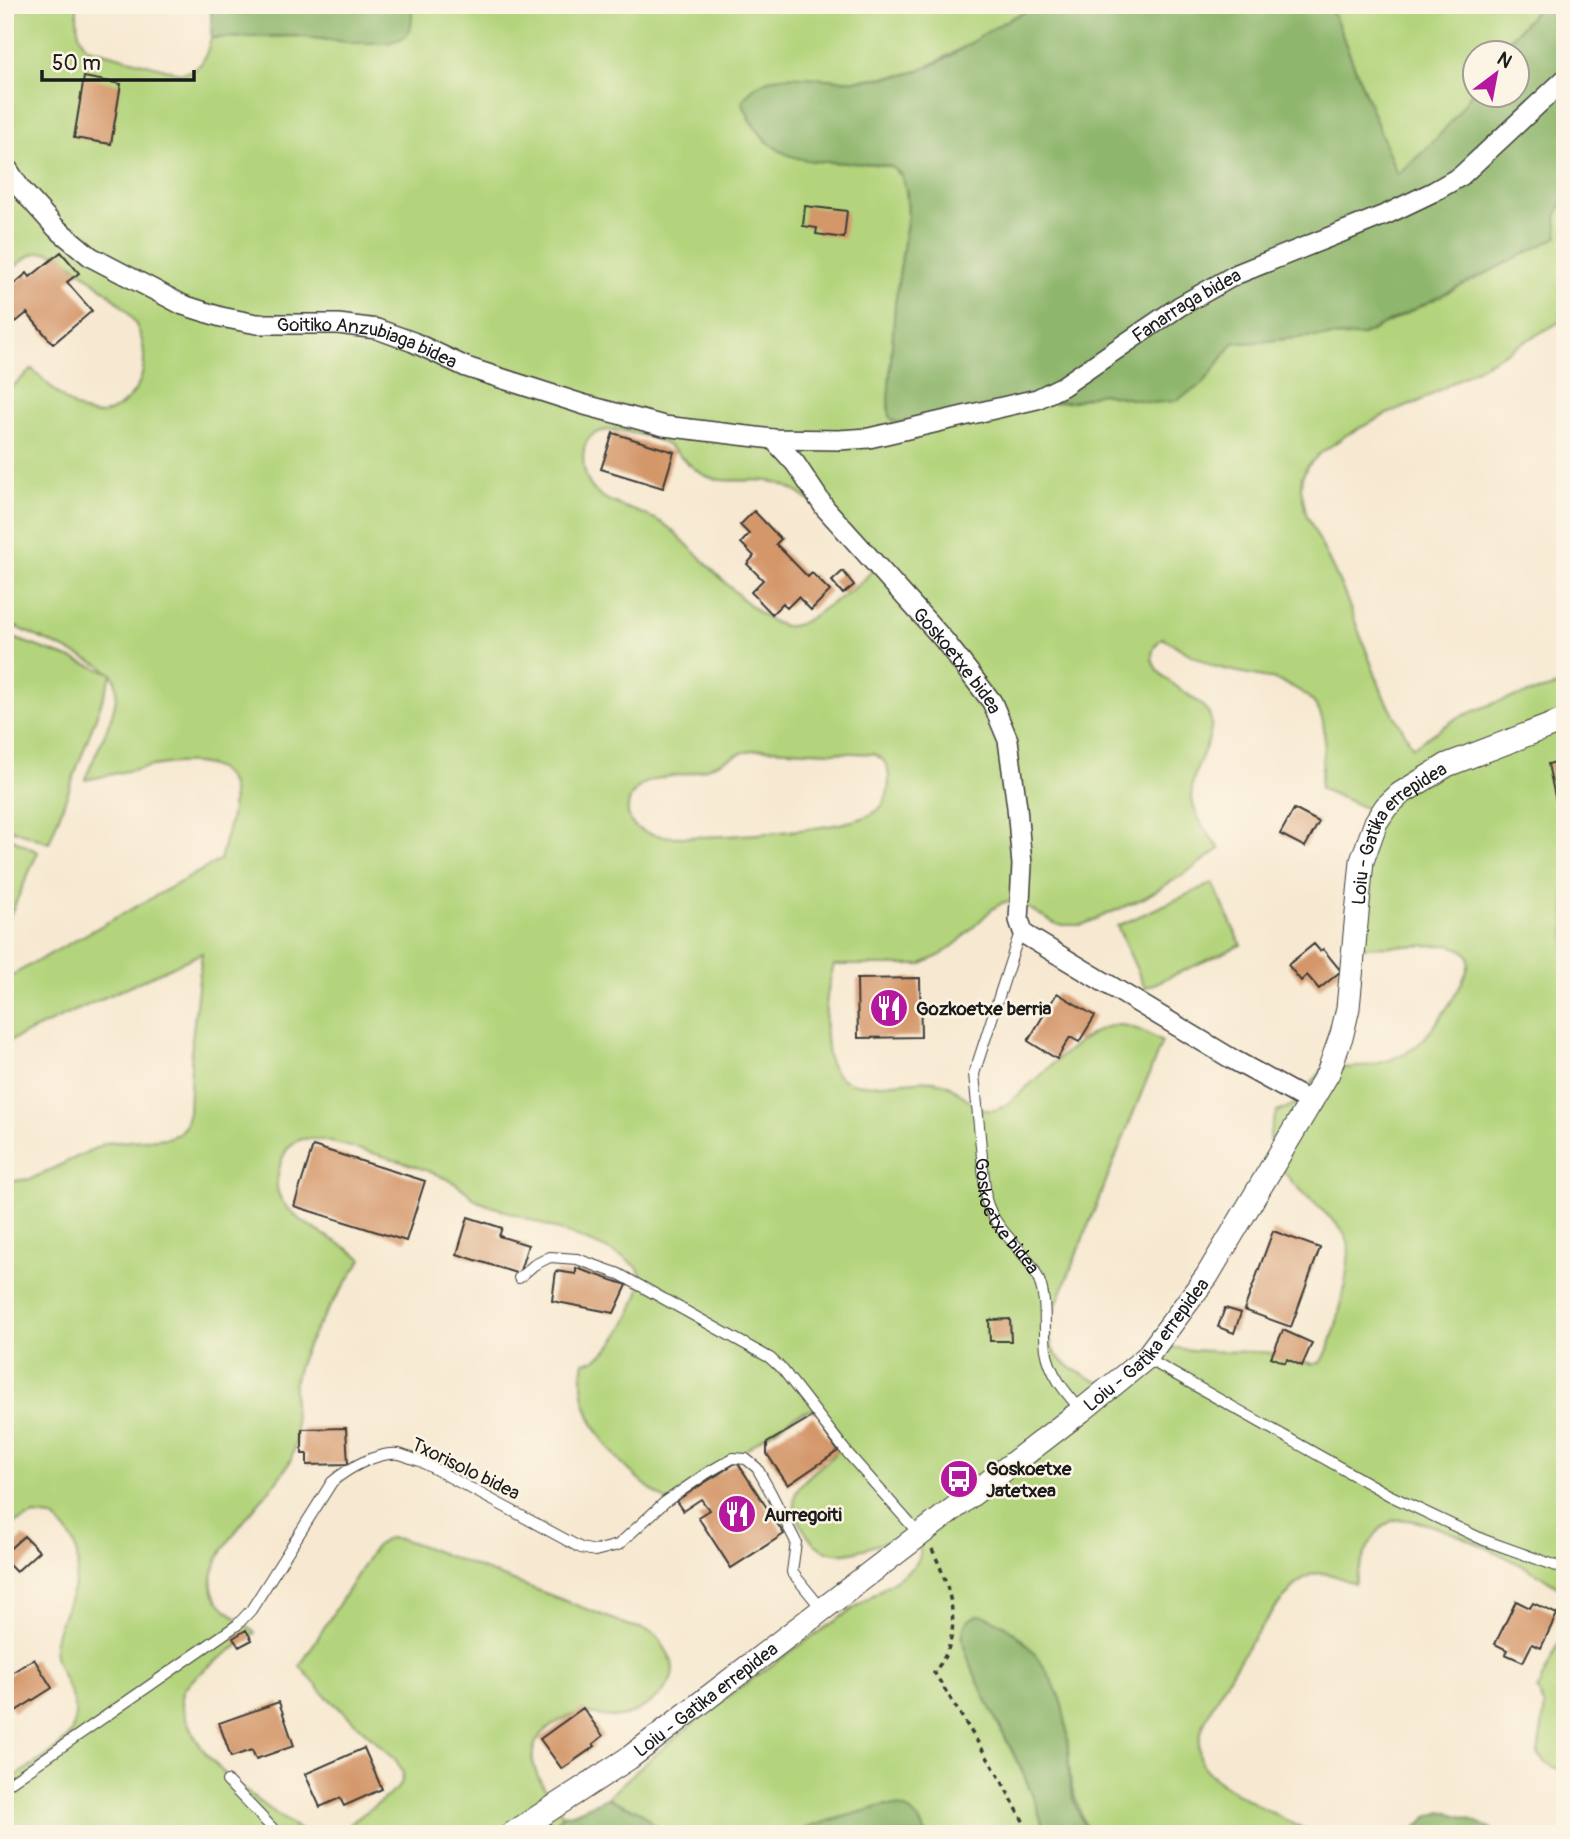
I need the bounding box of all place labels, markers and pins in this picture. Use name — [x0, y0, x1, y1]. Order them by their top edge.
restaurant icon: Gozkoetxe berria — [868, 987, 910, 1029]
place label: Gozkoetxe berria — [916, 997, 1051, 1021]
place label: Goskoetxe Jatetxea — [986, 1457, 1072, 1503]
bus stop icon: Goskoetxe Jatetxea — [938, 1458, 980, 1500]
restaurant icon: Aurregoiti — [716, 1493, 758, 1535]
place label: Aurregoiti — [764, 1503, 842, 1527]

